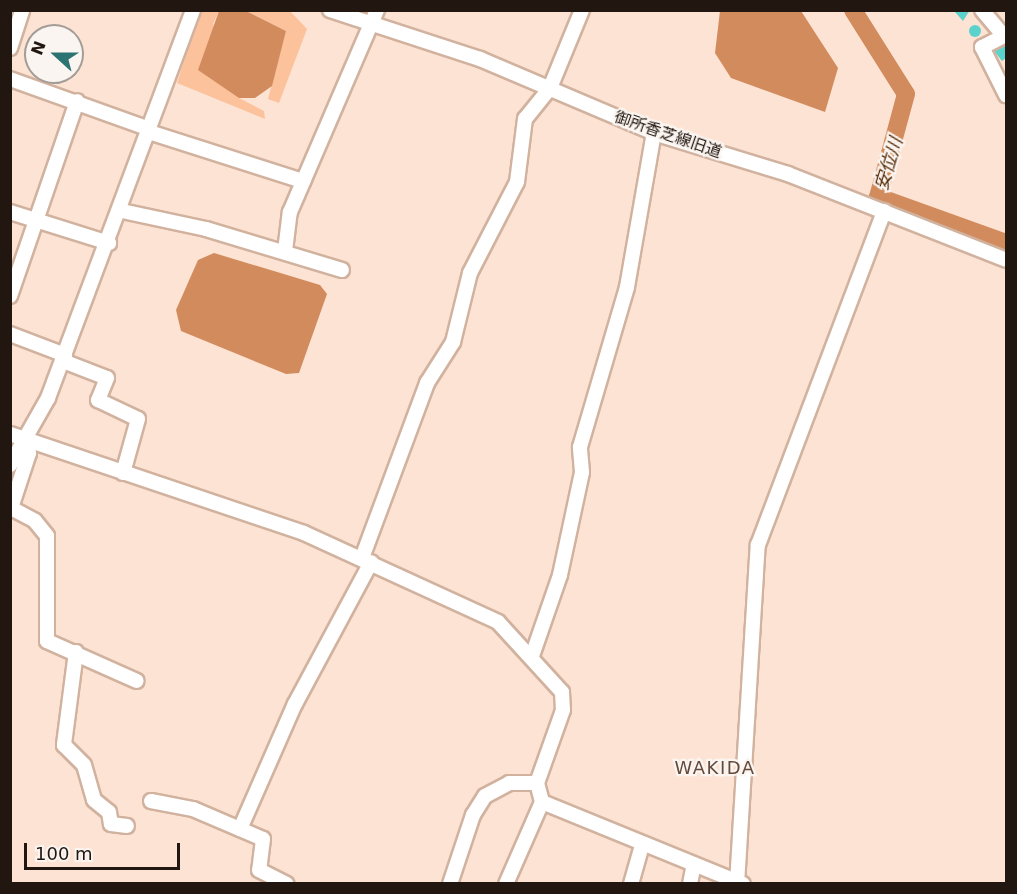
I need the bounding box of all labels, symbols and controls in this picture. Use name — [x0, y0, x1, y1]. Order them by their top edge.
north arrow — [24, 24, 84, 84]
text: N — [27, 38, 50, 58]
street label: 御所香芝線旧道 — [612, 108, 724, 162]
water label: 安位川 — [871, 135, 907, 193]
district label: WAKIDA — [674, 757, 756, 779]
scale bar — [27, 831, 183, 869]
text: 100 m — [35, 843, 93, 864]

